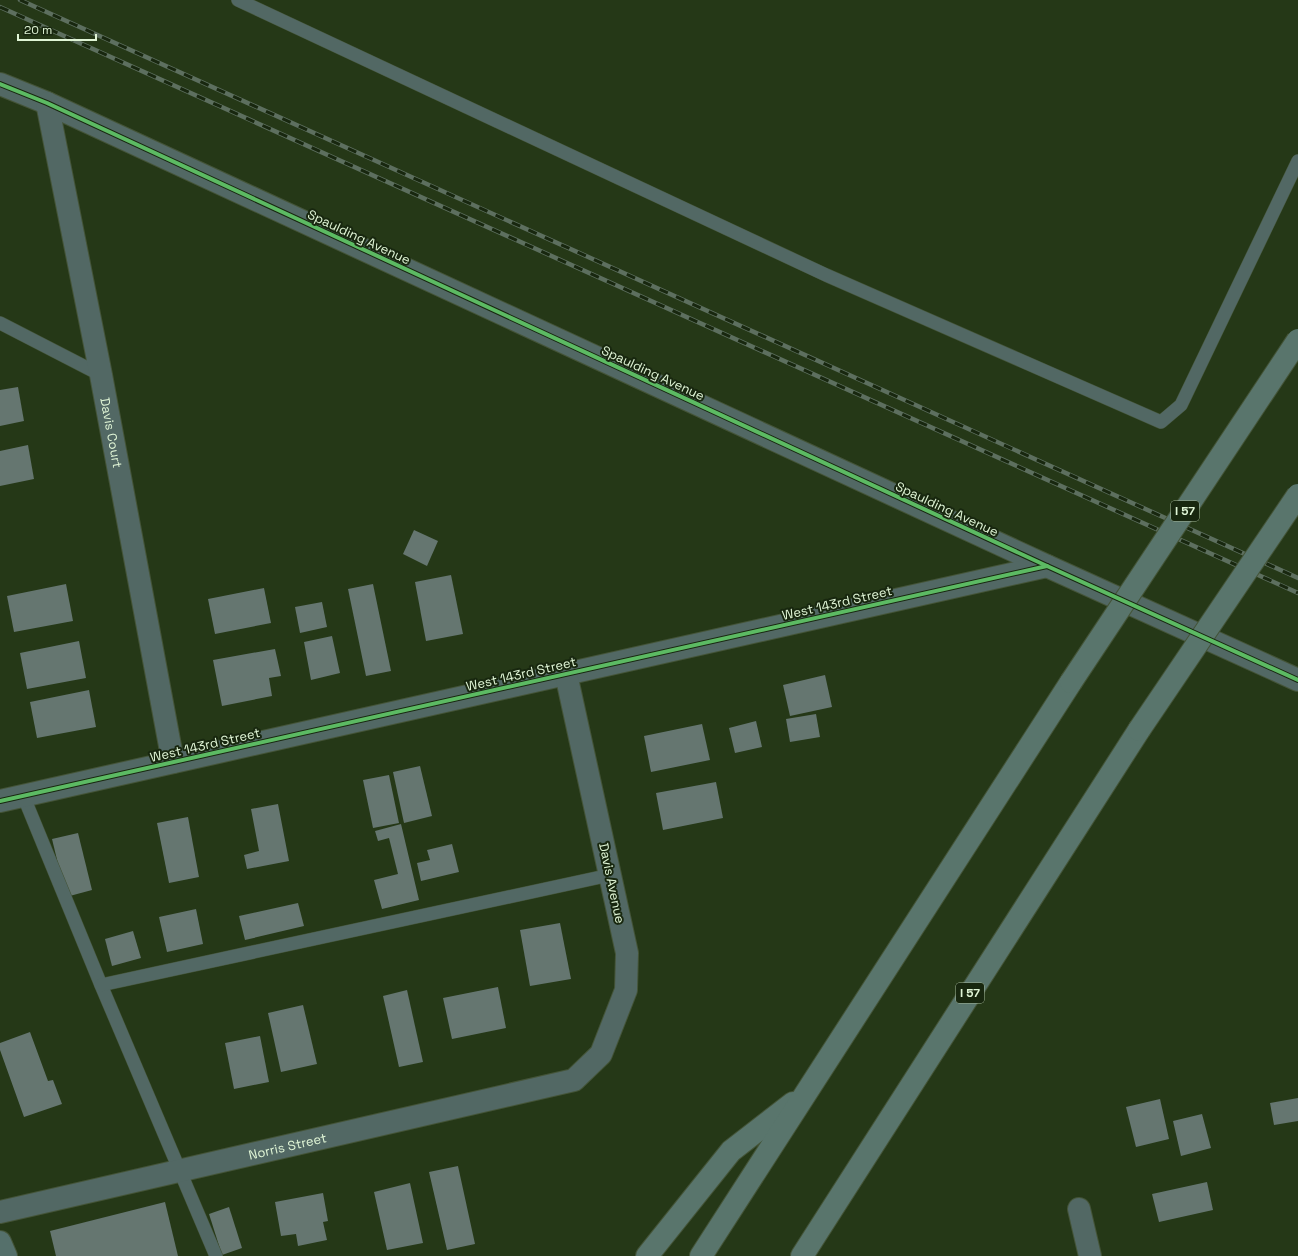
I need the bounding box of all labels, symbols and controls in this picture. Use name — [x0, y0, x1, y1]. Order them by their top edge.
scale bar — [18, 16, 96, 42]
text: 20 m — [24, 22, 52, 38]
street label: Spaulding Avenue — [305, 206, 413, 268]
street label: Spaulding Avenue — [599, 342, 707, 404]
street label: Davis Court — [97, 396, 127, 469]
street label: Spaulding Avenue — [893, 478, 1001, 540]
road number: I 57 — [1171, 501, 1199, 521]
street label: West 143rd Street — [780, 582, 894, 624]
street label: West 143rd Street — [464, 653, 578, 695]
street label: West 143rd Street — [148, 724, 262, 766]
street label: Davis Avenue — [595, 841, 629, 925]
road number: I 57 — [956, 983, 984, 1003]
street label: Norris Street — [247, 1129, 328, 1163]

